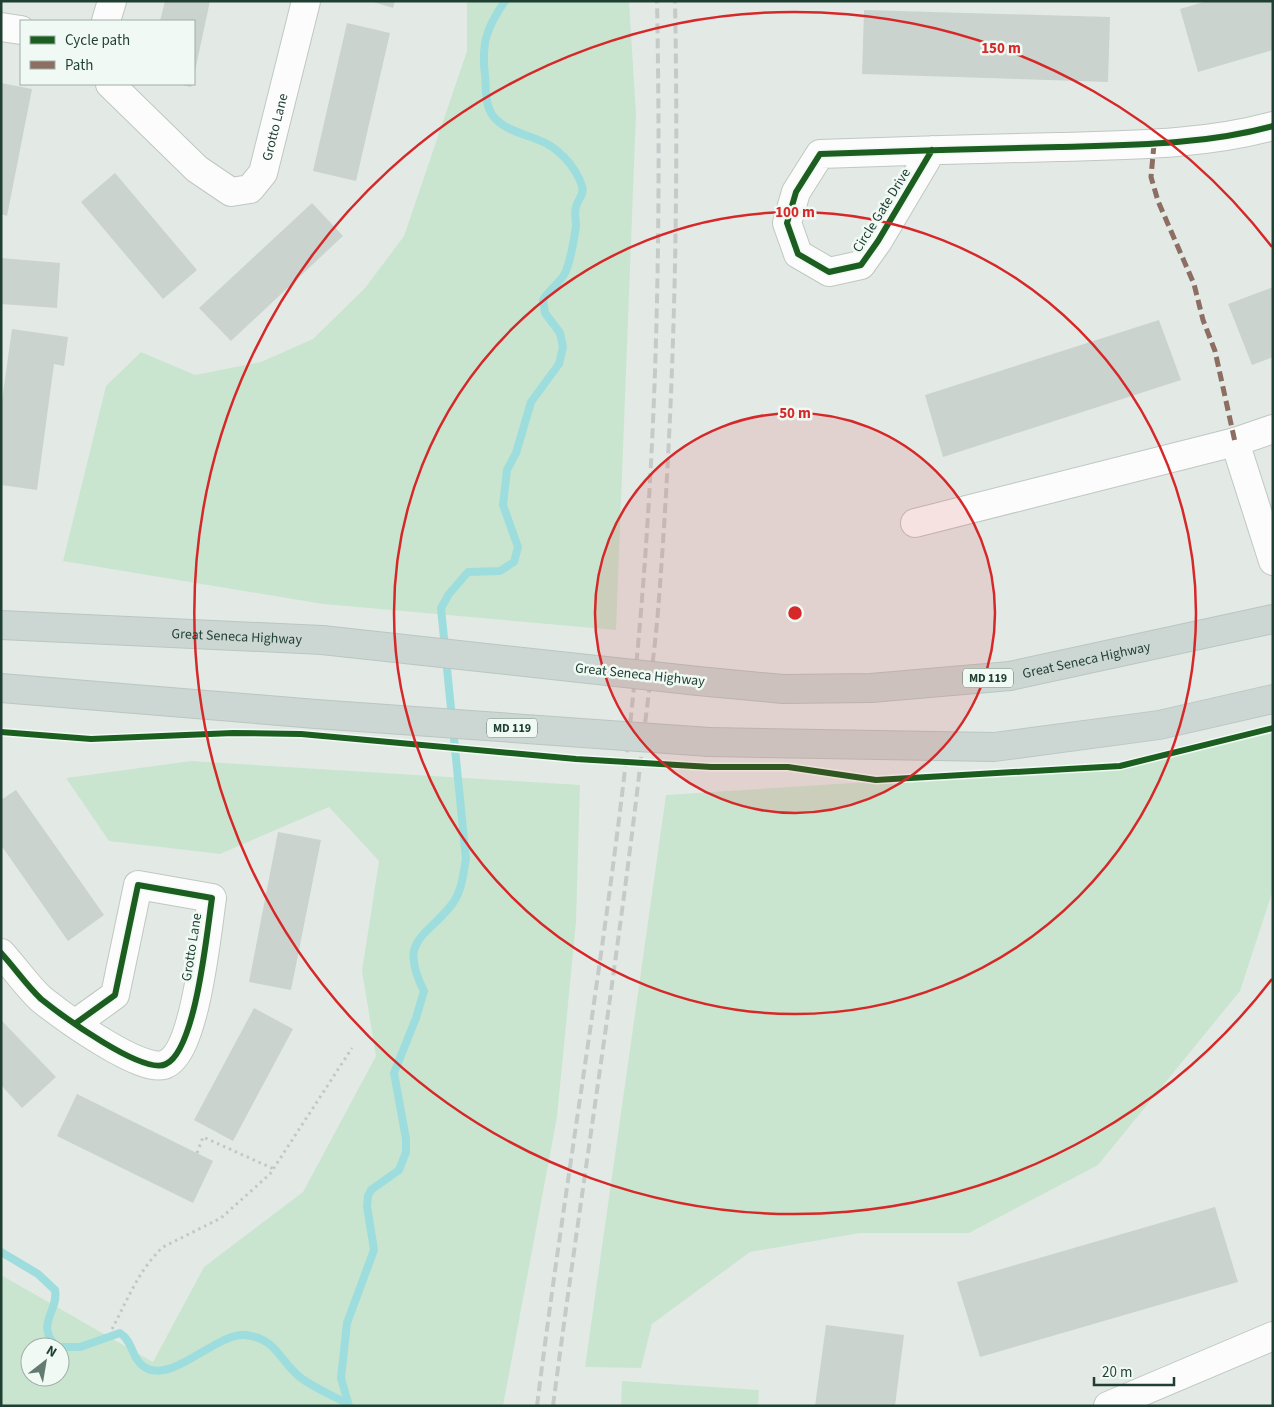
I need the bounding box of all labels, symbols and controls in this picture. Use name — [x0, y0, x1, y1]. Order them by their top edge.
legend — [20, 20, 195, 85]
text: Cycle path — [65, 30, 130, 51]
text: 150 m — [981, 38, 1021, 59]
text: Path — [65, 55, 93, 76]
street label: Grotto Lane — [257, 91, 294, 163]
street label: Circle Gate Drive — [848, 164, 916, 257]
text: 100 m — [775, 202, 815, 223]
text: 50 m — [779, 403, 811, 424]
centre of rings — [786, 604, 804, 622]
street label: Great Seneca Highway — [171, 624, 303, 650]
street label: Great Seneca Highway — [1021, 637, 1153, 684]
street label: Great Seneca Highway — [574, 658, 706, 692]
road number: MD 119 — [963, 668, 1013, 688]
road number: MD 119 — [487, 718, 537, 738]
street label: Grotto Lane — [177, 912, 207, 983]
north arrow — [20, 1337, 70, 1387]
text: N — [42, 1341, 60, 1363]
scale bar — [1094, 1354, 1174, 1386]
text: 20 m — [1102, 1362, 1132, 1383]

